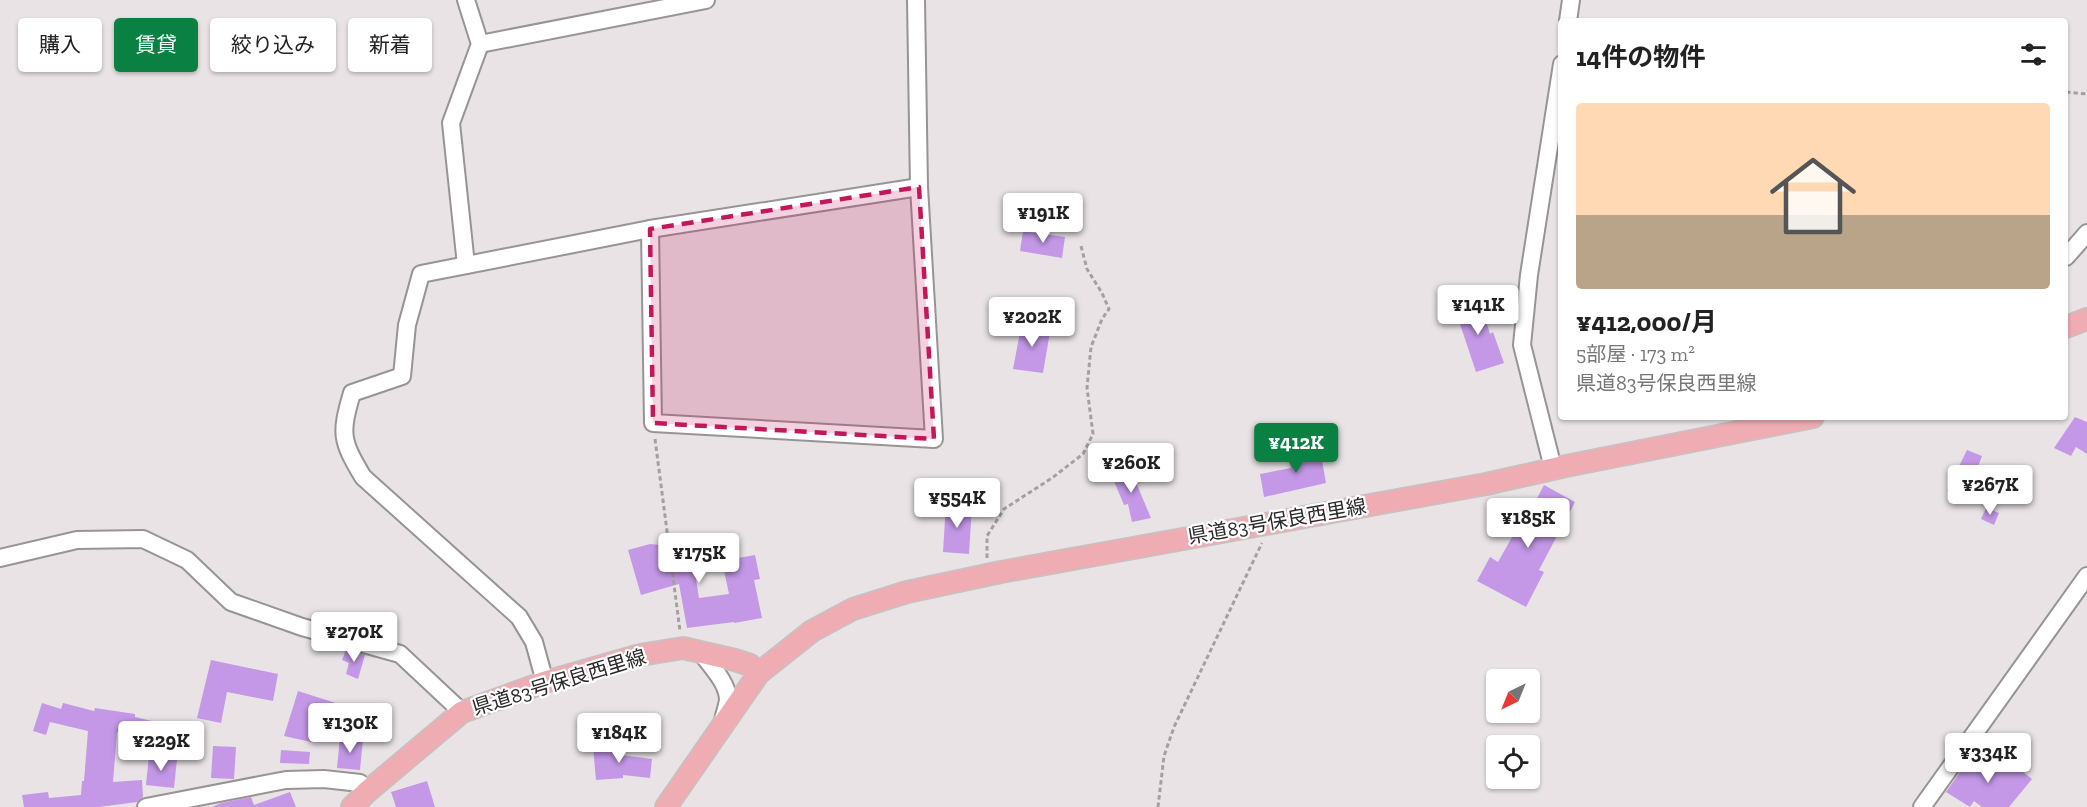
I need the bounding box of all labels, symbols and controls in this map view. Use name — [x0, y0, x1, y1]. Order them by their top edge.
chip: 購入 — [18, 18, 102, 72]
chip: 賃貸 — [114, 18, 198, 72]
chip: 絞り込み — [210, 18, 336, 72]
chip: 新着 — [348, 18, 432, 72]
icon: filters — [2017, 38, 2050, 71]
text: 14件の物件 — [1576, 41, 1705, 73]
icon: home — [1759, 142, 1867, 250]
pin: ¥191K — [1001, 193, 1085, 244]
text: ¥191K — [1017, 200, 1069, 224]
pin: ¥141K — [1436, 285, 1520, 336]
text: ¥141K — [1452, 292, 1504, 316]
pin: ¥202K — [990, 297, 1074, 348]
text: ¥202K — [1003, 304, 1061, 328]
text: ¥412,000/月 — [1576, 306, 1717, 338]
text: 5部屋 · 173 m² — [1576, 342, 1695, 366]
text: 県道83号保良西里線 — [1576, 371, 1757, 395]
pin: ¥412K — [1254, 423, 1338, 474]
text: ¥412K — [1268, 430, 1324, 454]
pin: ¥260K — [1089, 443, 1173, 494]
text: ¥260K — [1102, 450, 1160, 474]
pin: ¥267K — [1948, 465, 2032, 516]
text: ¥267K — [1962, 472, 2018, 496]
pin: ¥554K — [915, 478, 999, 529]
text: ¥554K — [928, 485, 986, 509]
street label: 県道83号保良西里線 — [1186, 494, 1368, 548]
pin: ¥185K — [1486, 498, 1570, 549]
text: ¥185K — [1501, 505, 1555, 529]
pin: ¥175K — [657, 533, 741, 584]
text: ¥175K — [672, 540, 726, 564]
pin: ¥270K — [312, 612, 396, 663]
text: ¥270K — [325, 619, 383, 643]
street label: 県道83号保良西里線 — [469, 644, 649, 720]
north arrow — [1486, 669, 1540, 723]
map controls — [1486, 669, 1540, 789]
pin: ¥130K — [308, 703, 392, 754]
text: ¥130K — [322, 710, 378, 734]
pin: ¥184K — [577, 713, 661, 764]
text: ¥184K — [591, 720, 647, 744]
pin: ¥229K — [119, 721, 203, 772]
text: ¥229K — [132, 728, 190, 752]
pin: ¥334K — [1946, 733, 2030, 784]
button: locate — [1486, 735, 1540, 789]
text: ¥334K — [1959, 740, 2017, 764]

